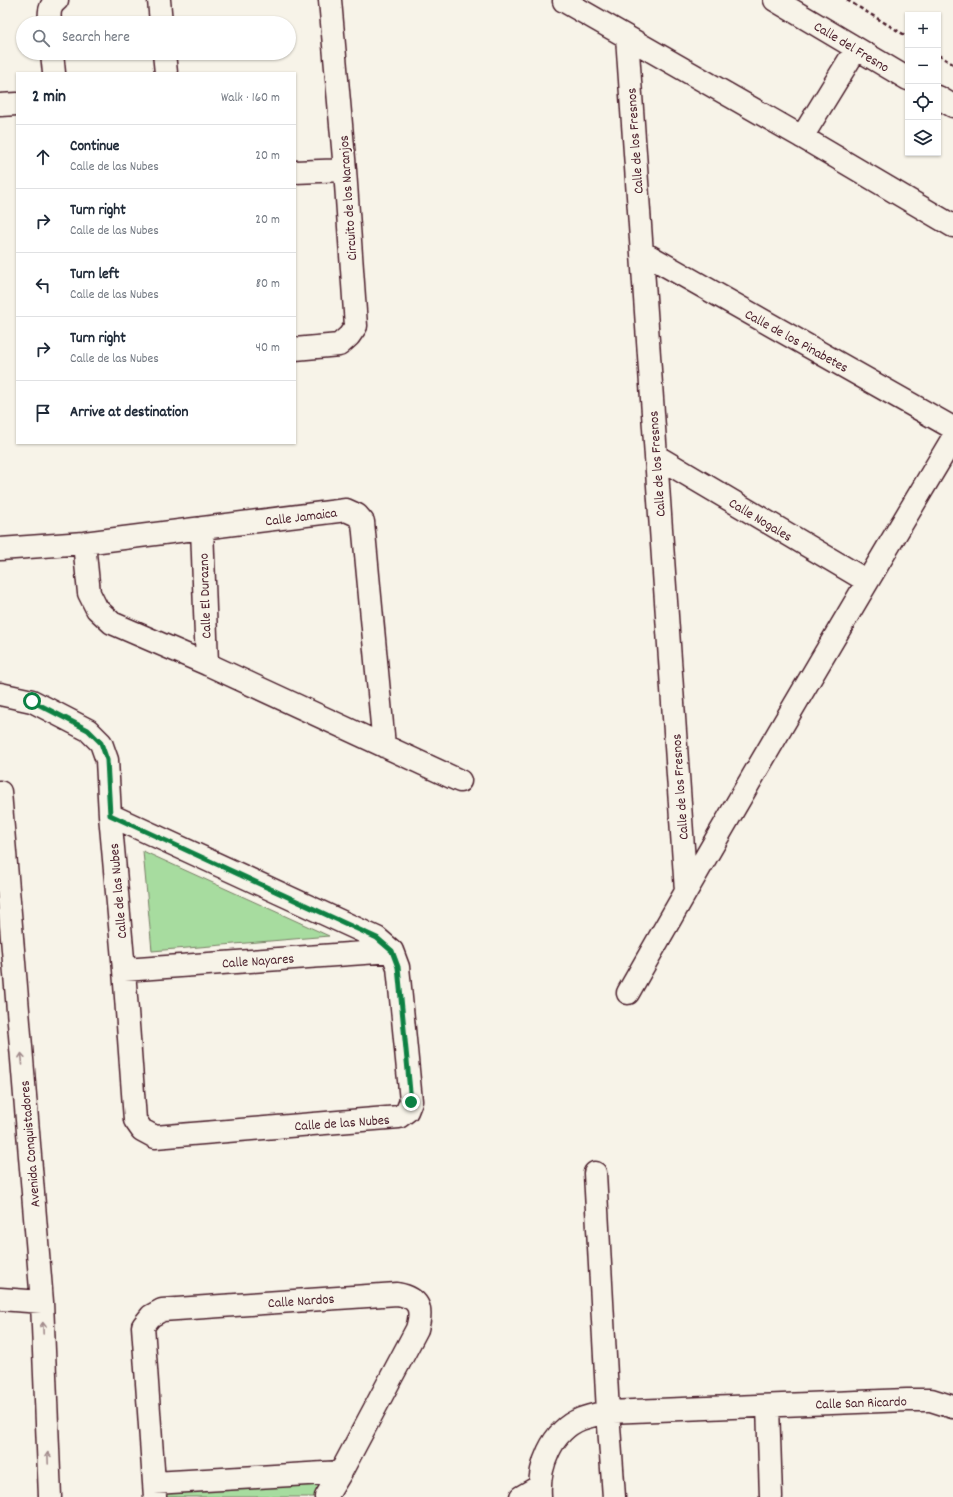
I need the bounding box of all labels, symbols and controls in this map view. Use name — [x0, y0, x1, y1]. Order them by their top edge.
map controls — [905, 12, 941, 156]
button: + — [905, 12, 941, 48]
search box — [16, 16, 296, 60]
street label: Calle del Fresno — [809, 17, 893, 78]
icon: search — [30, 27, 52, 49]
text: Search here — [62, 27, 130, 49]
button: − — [905, 48, 941, 84]
button: locate — [905, 84, 941, 120]
text: 2 min — [32, 86, 66, 110]
street label: Calle de los Fresnos — [622, 87, 650, 195]
text: Walk · 160 m — [221, 89, 280, 108]
button: layers — [905, 120, 941, 156]
street label: Circuito de los Naranjos — [335, 134, 363, 261]
text: Continue — [70, 136, 119, 158]
icon: ahead — [32, 146, 54, 168]
text: 20 m — [255, 147, 280, 166]
text: Calle de las Nubes — [70, 158, 159, 177]
text: Turn right — [70, 200, 126, 222]
icon: right — [32, 210, 54, 232]
text: 20 m — [255, 211, 280, 230]
text: Calle de las Nubes — [70, 222, 159, 241]
text: Turn left — [70, 264, 119, 286]
icon: left — [32, 274, 54, 296]
text: 80 m — [256, 275, 280, 294]
text: Calle de las Nubes — [70, 286, 159, 305]
street label: Calle de los Pinabetes — [741, 305, 851, 379]
text: Turn right — [70, 328, 126, 350]
icon: right — [32, 338, 54, 360]
text: 40 m — [256, 339, 280, 358]
text: Calle de las Nubes — [70, 350, 159, 369]
icon: arrive — [32, 402, 54, 424]
text: Arrive at destination — [70, 402, 188, 424]
street label: Calle de los Fresnos — [644, 410, 672, 518]
street label: Calle Nogales — [724, 494, 796, 548]
street label: Calle Jamaica — [264, 504, 339, 532]
street label: Calle El Durazno — [195, 553, 217, 639]
route start — [23, 692, 41, 710]
street label: Calle de los Fresnos — [667, 733, 695, 841]
street label: Calle de las Nubes — [105, 842, 133, 939]
street label: Calle Nayares — [221, 949, 295, 974]
one-way arrow — [18, 1053, 26, 1066]
street label: Avenida Conquistadores — [15, 1080, 46, 1208]
route end — [402, 1093, 420, 1111]
street label: Calle de las Nubes — [294, 1111, 391, 1137]
street label: Calle Nardos — [267, 1290, 335, 1314]
one-way arrow — [39, 1322, 47, 1335]
street label: Calle San Ricardo — [815, 1392, 907, 1416]
one-way arrow — [45, 1452, 52, 1465]

